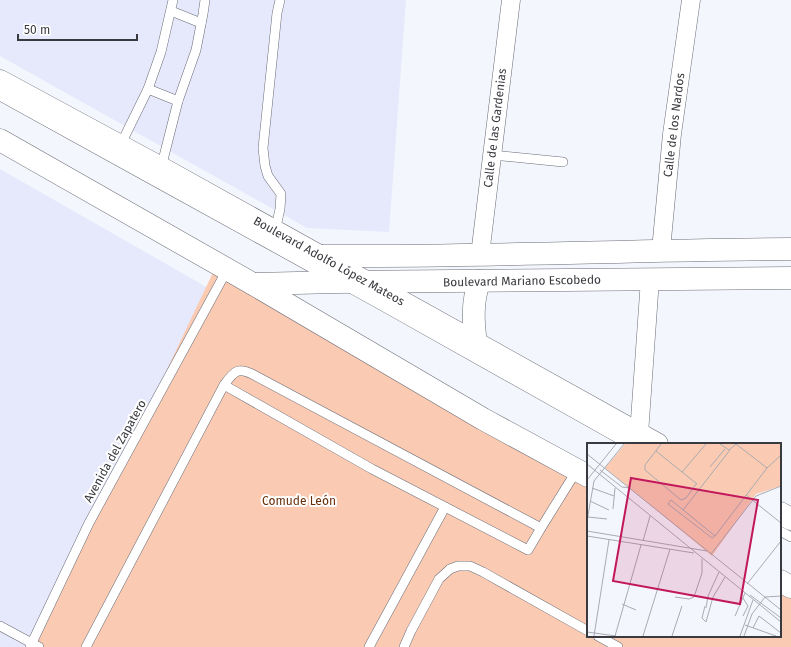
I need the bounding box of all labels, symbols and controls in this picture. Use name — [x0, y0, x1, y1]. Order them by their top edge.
scale bar — [18, 16, 137, 42]
text: 50 m — [24, 23, 50, 37]
street label: Calle de las Gardenias — [481, 67, 509, 188]
street label: Calle de los Nardos — [661, 72, 687, 178]
street label: Boulevard Adolfo López Mateos — [251, 214, 407, 309]
street label: Boulevard Mariano Escobedo — [443, 273, 601, 289]
street label: Avenida del Zapatero — [81, 397, 149, 505]
inset map — [587, 443, 781, 637]
park label: Comude León — [262, 494, 336, 508]

